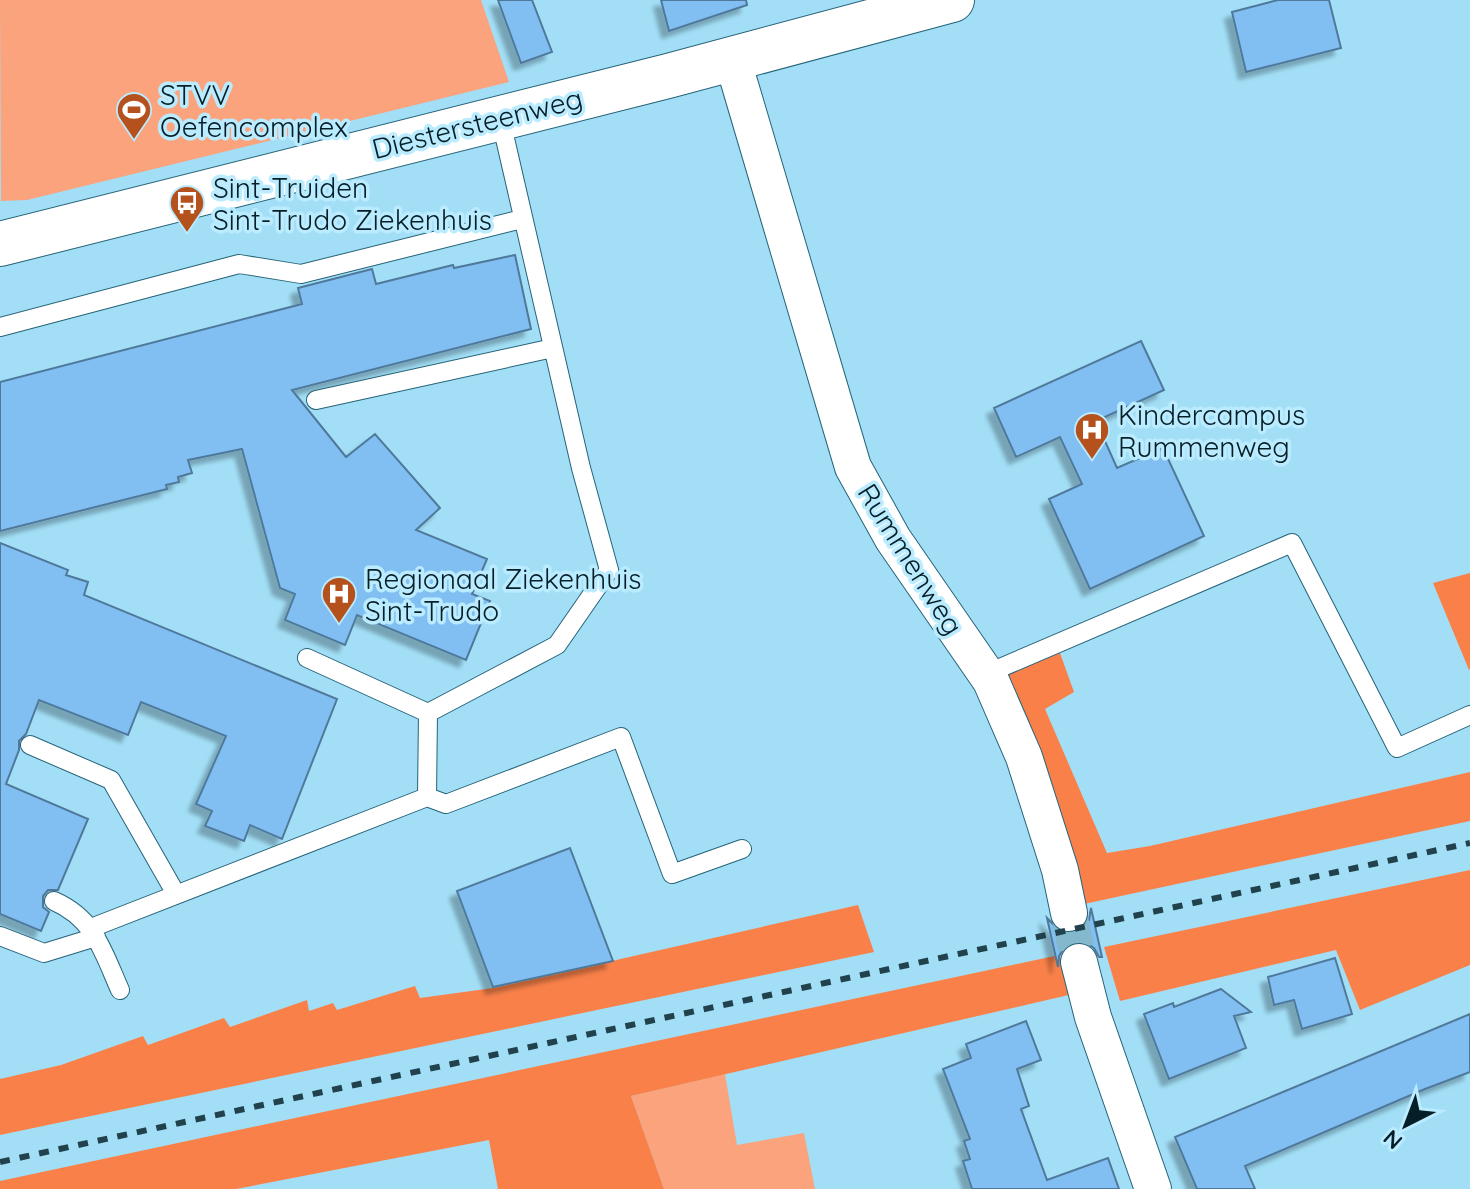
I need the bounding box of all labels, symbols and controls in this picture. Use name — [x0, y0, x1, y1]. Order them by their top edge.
place label: STVV Oefencomplex — [160, 77, 348, 144]
street label: Diestersteenweg — [368, 80, 586, 166]
sports icon: STVV Oefencomplex — [115, 91, 153, 141]
place label: Sint-Truiden Sint-Trudo Ziekenhuis — [213, 170, 492, 237]
bus stop icon: Sint-Truiden Sint-Trudo Ziekenhuis — [168, 184, 206, 234]
place label: Kindercampus Rummenweg — [1118, 397, 1305, 464]
hospital icon: Kindercampus Rummenweg — [1073, 411, 1111, 461]
street label: Rummenweg — [851, 477, 971, 641]
place label: Regionaal Ziekenhuis Sint-Trudo — [365, 561, 641, 628]
hospital icon: Regionaal Ziekenhuis Sint-Trudo — [320, 575, 358, 625]
north arrow — [1366, 1085, 1446, 1165]
text: N — [1377, 1124, 1408, 1156]

